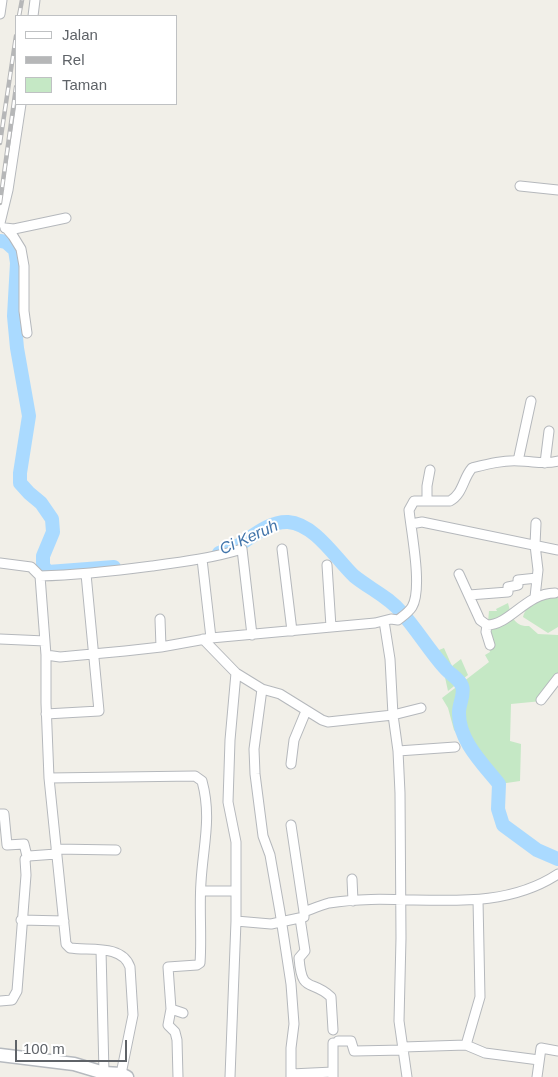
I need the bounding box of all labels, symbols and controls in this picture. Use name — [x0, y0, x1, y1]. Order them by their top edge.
legend — [15, 15, 178, 105]
text: Jalan — [62, 26, 98, 43]
text: Rel — [62, 51, 85, 68]
text: Taman — [62, 76, 107, 93]
water label: Ci Keruh — [217, 517, 281, 559]
scale bar — [18, 1030, 130, 1062]
text: 100 m — [23, 1040, 65, 1057]

